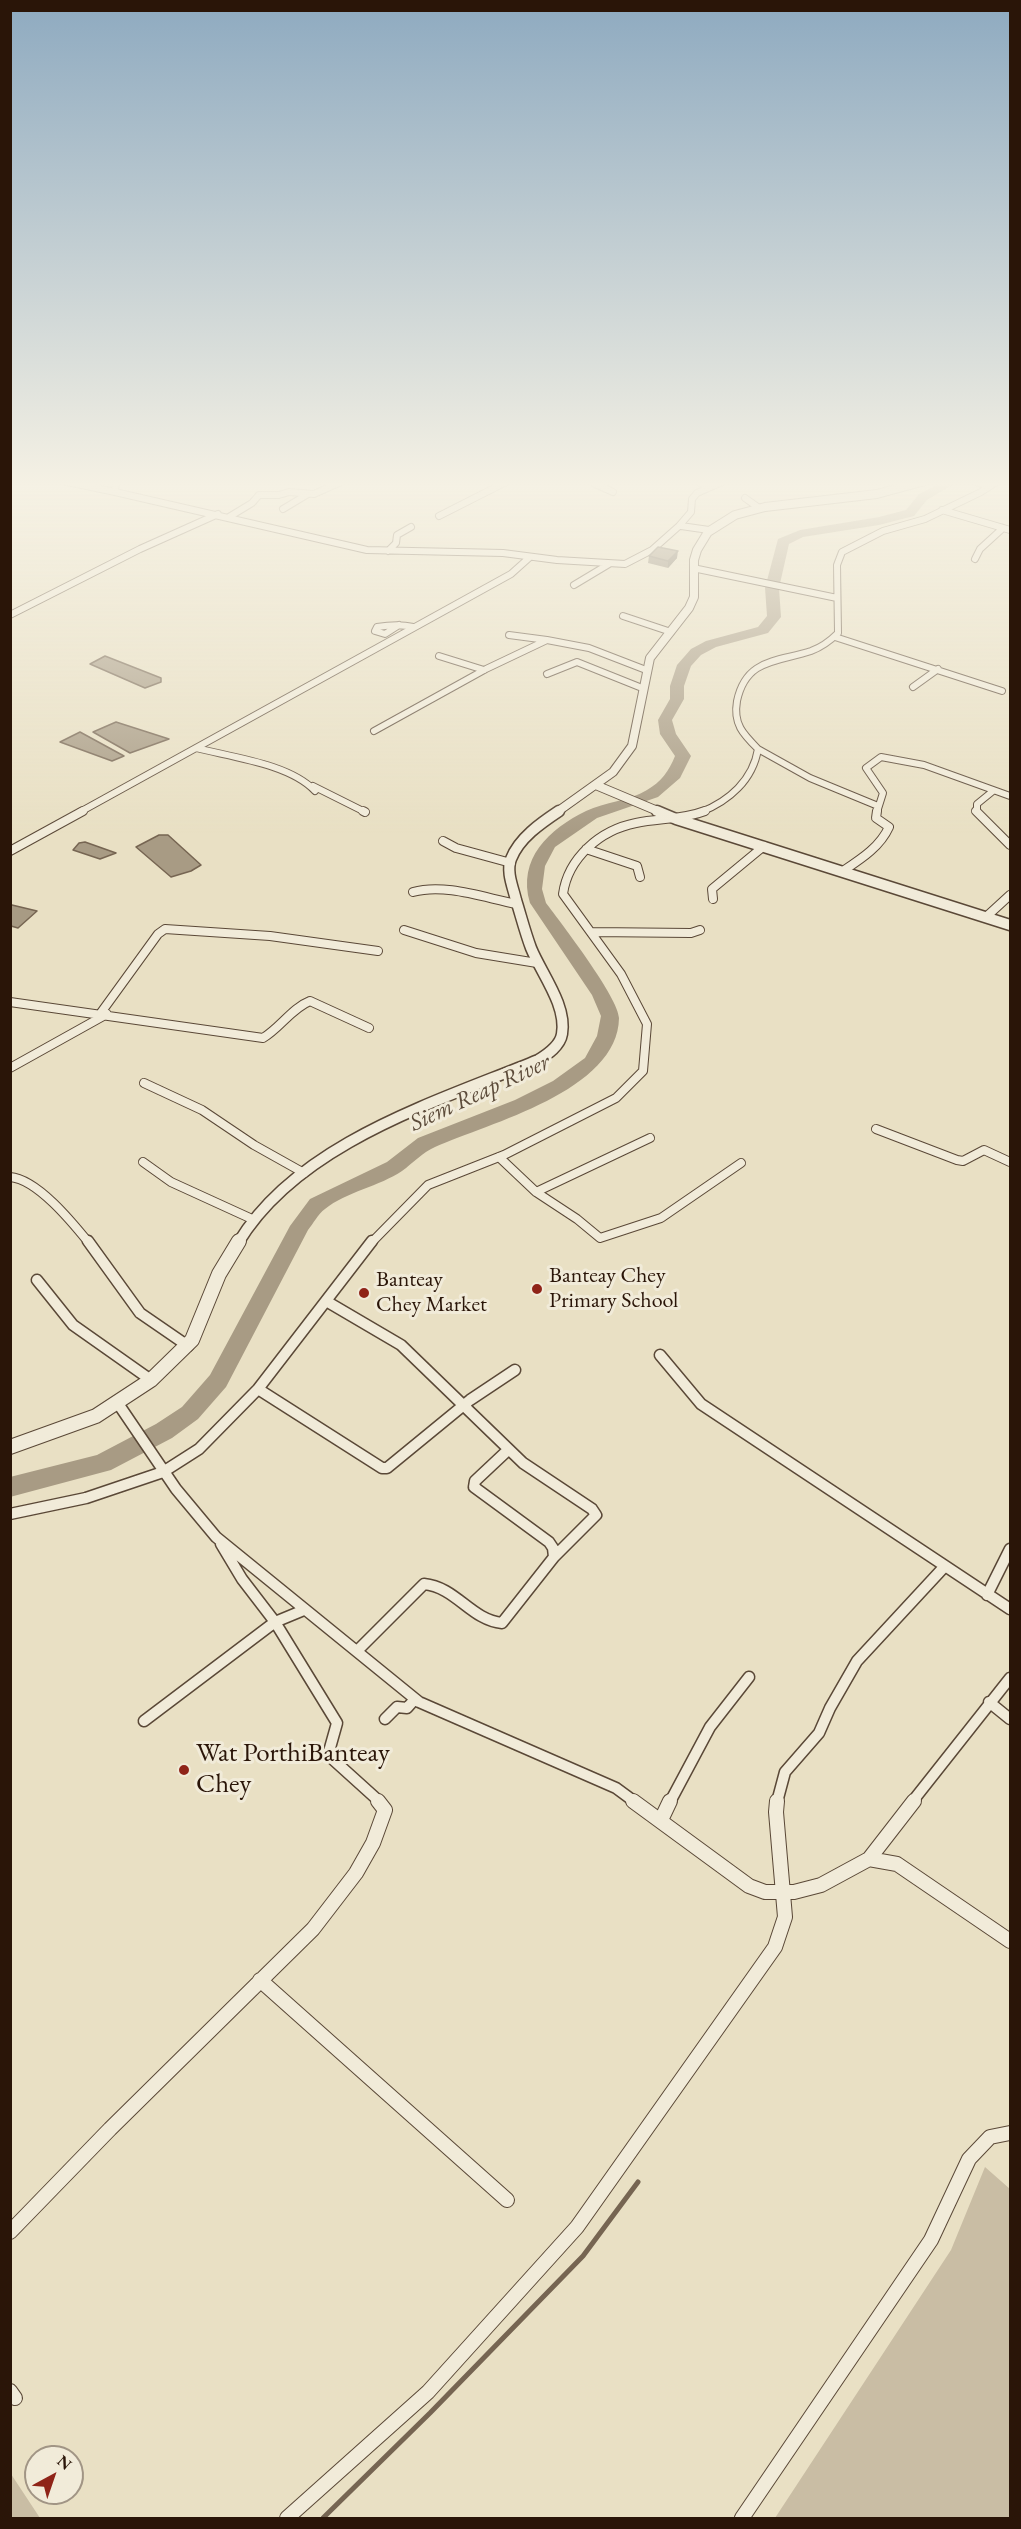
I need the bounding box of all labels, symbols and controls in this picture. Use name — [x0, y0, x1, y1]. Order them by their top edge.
water label: Siem Reap River — [405, 1048, 555, 1138]
place label: Banteay Chey Primary School — [549, 1263, 678, 1314]
place label: Banteay Chey Market — [376, 1267, 487, 1318]
marker: Banteay Chey Primary School — [530, 1282, 544, 1296]
marker: Banteay Chey Market — [357, 1286, 371, 1300]
place label: Wat PorthiBanteay Chey — [196, 1738, 390, 1801]
marker: Wat PorthiBanteay Chey — [177, 1763, 191, 1777]
north arrow — [24, 2445, 84, 2505]
text: N — [53, 2450, 76, 2475]

